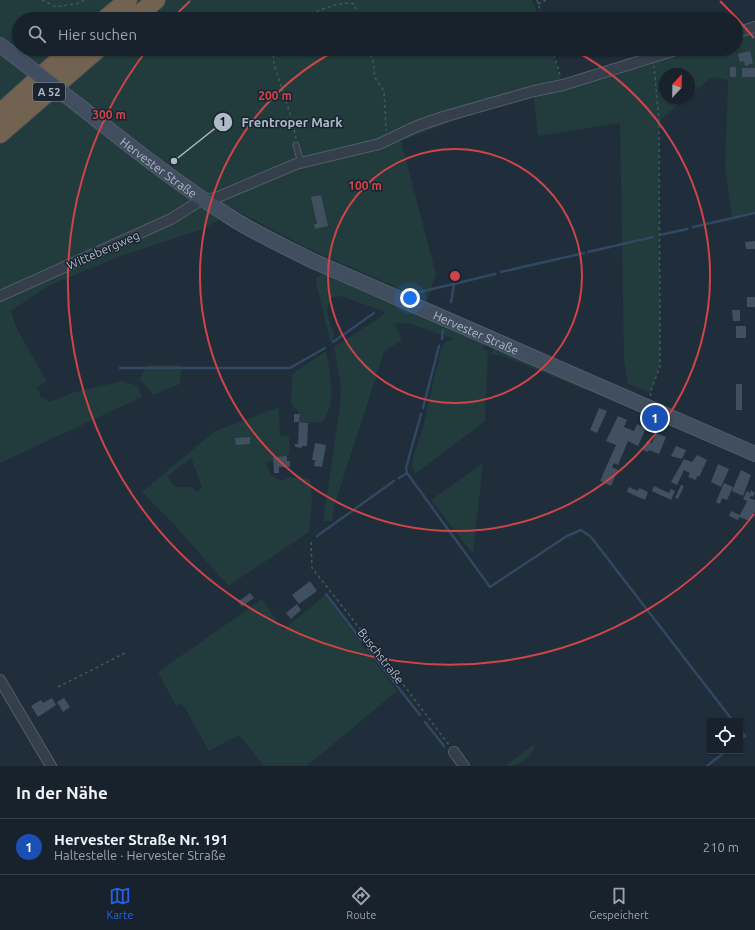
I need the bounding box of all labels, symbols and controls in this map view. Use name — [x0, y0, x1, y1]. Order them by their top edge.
search box — [12, 12, 743, 56]
icon: search — [26, 23, 48, 45]
text: Hier suchen — [58, 26, 137, 43]
north arrow — [659, 68, 695, 104]
road number: A 52 — [33, 83, 65, 101]
text: 200 m — [258, 89, 292, 102]
text: 300 m — [92, 108, 126, 121]
callout: Frentroper Mark — [213, 110, 350, 135]
text: 1 — [220, 115, 226, 128]
text: Frentroper Mark — [241, 115, 343, 129]
street label: Hervester Straße — [118, 134, 199, 200]
text: 100 m — [348, 179, 382, 192]
street label: Wittebergweg — [65, 228, 141, 272]
centre of rings — [448, 269, 462, 283]
your location — [400, 288, 420, 308]
street label: Hervester Straße — [432, 308, 521, 357]
pin: 1 — [642, 403, 668, 433]
street label: Buschstraße — [355, 626, 407, 686]
map controls — [707, 718, 743, 754]
button: locate — [707, 718, 743, 754]
text: In der Nähe — [16, 783, 108, 802]
text: Hervester Straße Nr. 191 — [54, 831, 228, 848]
text: 1 — [25, 840, 33, 854]
text: 210 m — [703, 840, 739, 854]
text: Haltestelle · Hervester Straße — [54, 848, 226, 862]
tab: Karte — [106, 885, 133, 921]
tab: Route — [346, 885, 376, 921]
tab: Gespeichert — [589, 885, 649, 921]

